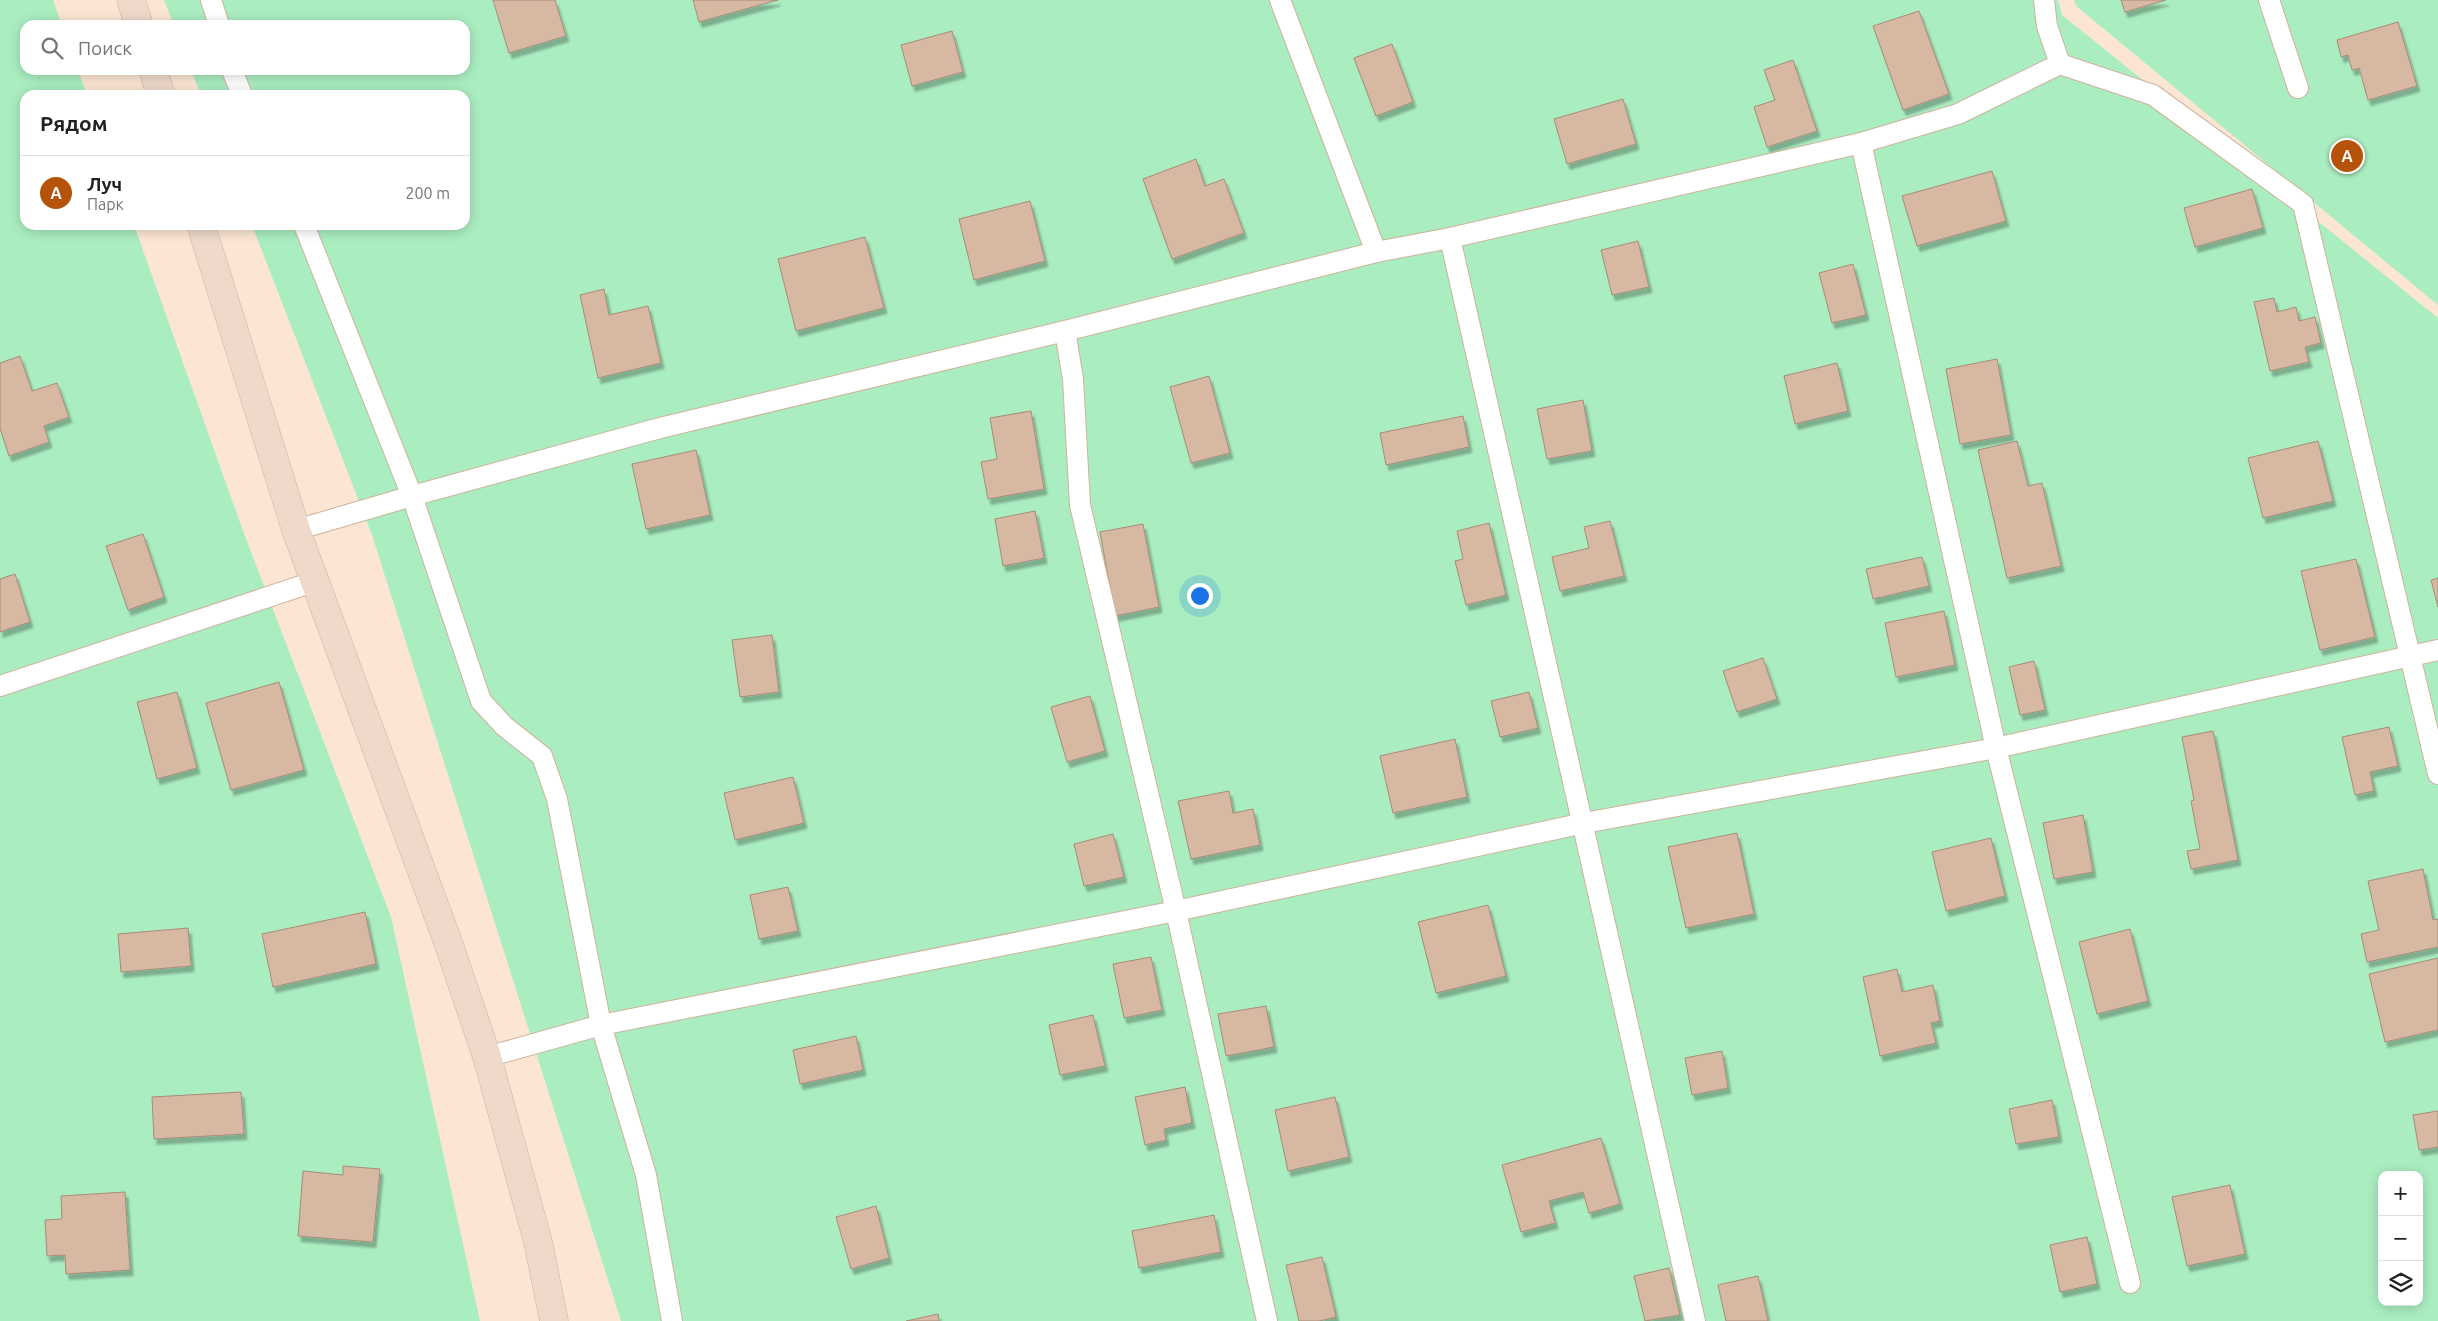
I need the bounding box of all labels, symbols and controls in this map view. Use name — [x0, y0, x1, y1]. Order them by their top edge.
search box — [20, 20, 470, 75]
icon: search — [38, 34, 66, 62]
text: Поиск — [78, 37, 132, 59]
text: Рядом — [40, 111, 108, 135]
pin: A — [2331, 137, 2363, 175]
text: Луч — [87, 173, 122, 195]
text: A — [50, 184, 62, 202]
text: 200 m — [405, 184, 450, 202]
text: Парк — [87, 195, 124, 213]
your location — [1187, 583, 1213, 609]
map controls — [2378, 1171, 2423, 1306]
button: + — [2378, 1171, 2423, 1216]
button: − — [2378, 1216, 2423, 1261]
button: layers — [2378, 1261, 2423, 1306]

